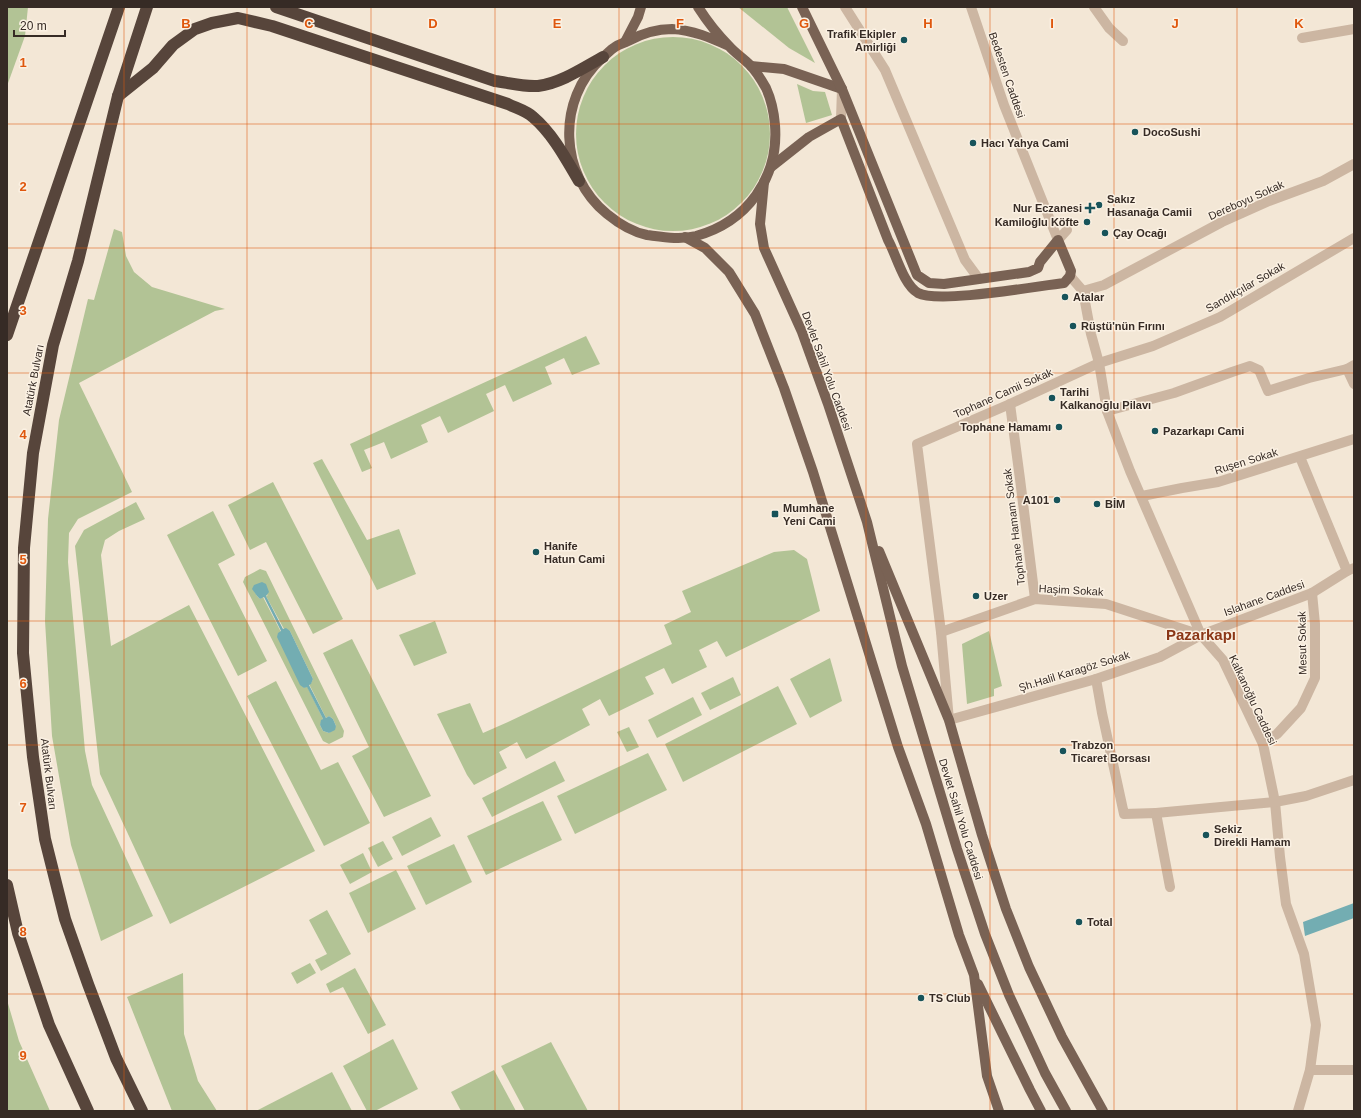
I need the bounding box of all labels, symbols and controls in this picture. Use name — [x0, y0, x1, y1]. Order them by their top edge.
scale bar — [14, 12, 65, 38]
text: B — [181, 16, 191, 31]
text: C — [304, 16, 314, 31]
text: D — [428, 16, 438, 31]
text: E — [553, 16, 562, 31]
text: F — [676, 16, 684, 31]
text: G — [799, 16, 809, 31]
text: H — [923, 16, 933, 31]
text: I — [1050, 16, 1054, 31]
text: J — [1171, 16, 1179, 31]
text: K — [1294, 16, 1304, 31]
text: 20 m — [20, 19, 47, 33]
place label: Trafik Ekipler Amirliği — [827, 28, 897, 53]
street label: Bedesten Caddesi — [987, 31, 1027, 119]
marker: Trafik Ekipler Amirliği — [899, 35, 909, 45]
text: 1 — [19, 55, 27, 70]
place label: DocoSushi — [1143, 126, 1200, 138]
marker: DocoSushi — [1130, 127, 1140, 137]
place label: Hacı Yahya Cami — [981, 137, 1069, 149]
marker: Hacı Yahya Cami — [968, 138, 978, 148]
street label: Dereboyu Sokak — [1206, 178, 1286, 222]
text: 2 — [19, 179, 27, 194]
place label: Sakız Hasanağa Camii — [1107, 193, 1192, 218]
marker: Sakız Hasanağa Camii — [1094, 200, 1104, 210]
place label: Nur Eczanesi — [1013, 202, 1082, 214]
marker: Nur Eczanesi — [1085, 203, 1095, 213]
place label: Kamiloğlu Köfte — [995, 216, 1079, 228]
marker: Kamiloğlu Köfte — [1082, 217, 1092, 227]
place label: Çay Ocağı — [1113, 227, 1167, 239]
marker: Çay Ocağı — [1100, 228, 1110, 238]
street label: Sandıkçılar Sokak — [1204, 259, 1287, 314]
place label: Atalar — [1073, 291, 1105, 303]
marker: Atalar — [1060, 292, 1070, 302]
text: 3 — [19, 303, 27, 318]
street label: Devlet Sahil Yolu Caddesi — [800, 310, 854, 432]
place label: Rüştü'nün Fırını — [1081, 320, 1165, 332]
marker: Rüştü'nün Fırını — [1068, 321, 1078, 331]
street label: Atatürk Bulvarı — [20, 343, 46, 417]
street label: Tophane Camii Sokak — [952, 366, 1055, 420]
place label: Tarihi Kalkanoğlu Pilavı — [1060, 386, 1151, 411]
marker: Tarihi Kalkanoğlu Pilavı — [1047, 393, 1057, 403]
place label: Tophane Hamamı — [960, 421, 1051, 433]
marker: Tophane Hamamı — [1054, 422, 1064, 432]
place label: Pazarkapı Cami — [1163, 425, 1244, 437]
marker: Pazarkapı Cami — [1150, 426, 1160, 436]
text: 4 — [19, 427, 27, 442]
street label: Ruşen Sokak — [1213, 446, 1280, 476]
street label: Tophane Hamam Sokak — [1001, 468, 1027, 586]
place label: A101 — [1023, 494, 1049, 506]
marker: A101 — [1052, 495, 1062, 505]
place label: BİM — [1105, 498, 1125, 510]
marker: BİM — [1092, 499, 1102, 509]
place label: Mumhane Yeni Cami — [783, 502, 836, 527]
marker: Mumhane Yeni Cami — [770, 509, 780, 519]
place label: Hanife Hatun Cami — [544, 540, 605, 565]
marker: Hanife Hatun Cami — [531, 547, 541, 557]
text: 5 — [19, 552, 27, 567]
street label: Islahane Caddesi — [1222, 578, 1306, 618]
street label: Haşim Sokak — [1038, 582, 1104, 598]
place label: Uzer — [984, 590, 1009, 602]
marker: Uzer — [971, 591, 981, 601]
street label: Mesut Sokak — [1295, 611, 1309, 675]
district label: Pazarkapı — [1166, 626, 1236, 643]
street label: Şh.Halil Karagöz Sokak — [1017, 648, 1131, 694]
street label: Kalkanoğlu Caddesi — [1227, 653, 1279, 747]
text: 6 — [19, 676, 27, 691]
street label: Atatürk Bulvarı — [39, 737, 59, 811]
place label: Trabzon Ticaret Borsası — [1071, 739, 1150, 764]
marker: Trabzon Ticaret Borsası — [1058, 746, 1068, 756]
street label: Devlet Sahil Yolu Caddesi — [937, 757, 985, 881]
text: 7 — [19, 800, 27, 815]
place label: Sekiz Direkli Hamam — [1214, 823, 1291, 848]
marker: Sekiz Direkli Hamam — [1201, 830, 1211, 840]
place label: Total — [1087, 916, 1112, 928]
marker: Total — [1074, 917, 1084, 927]
text: 8 — [19, 924, 27, 939]
place label: TS Club — [929, 992, 971, 1004]
marker: TS Club — [916, 993, 926, 1003]
text: 9 — [19, 1048, 27, 1063]

